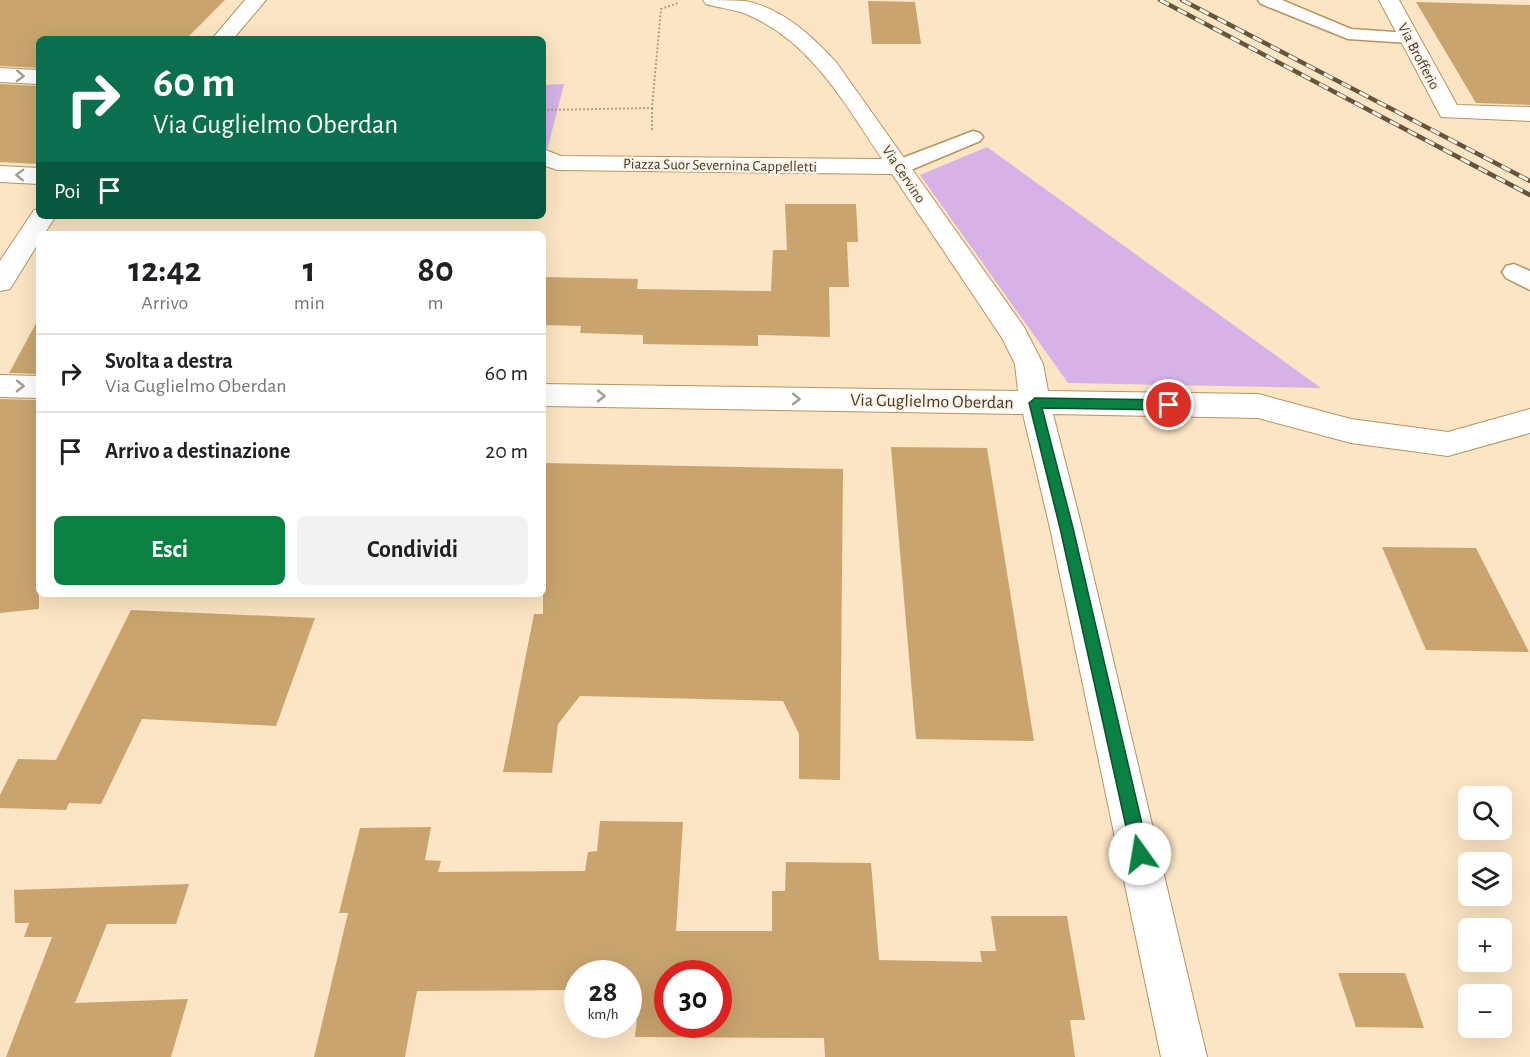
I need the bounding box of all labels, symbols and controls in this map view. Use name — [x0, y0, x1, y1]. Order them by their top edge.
street label: Via Brofferio — [1395, 21, 1442, 92]
icon: right — [54, 60, 132, 138]
text: 60 m — [153, 62, 235, 104]
one-way arrow — [15, 70, 24, 82]
text: Via Guglielmo Oberdan — [153, 111, 398, 138]
street label: Via Cervino — [879, 143, 928, 206]
street label: Piazza Suor Severnina Cappelletti — [623, 156, 817, 175]
one-way arrow — [15, 169, 24, 182]
icon: arrive — [93, 174, 126, 207]
text: Poi — [54, 180, 81, 202]
text: 12:42 — [128, 252, 202, 288]
text: 1 — [303, 252, 316, 288]
text: 80 — [417, 252, 454, 288]
text: Arrivo — [141, 293, 188, 313]
text: min — [294, 293, 325, 313]
text: m — [427, 293, 443, 313]
text: Svolta a destra — [105, 350, 233, 372]
icon: right — [54, 357, 87, 390]
text: 60 m — [485, 362, 528, 384]
text: Via Guglielmo Oberdan — [105, 376, 287, 396]
pin — [1143, 379, 1194, 430]
one-way arrow — [15, 380, 24, 392]
icon: arrive — [1152, 388, 1185, 421]
one-way arrow — [597, 390, 606, 402]
street label: Via Guglielmo Oberdan — [850, 392, 1014, 412]
one-way arrow — [792, 393, 801, 405]
icon: arrive — [54, 435, 87, 468]
text: Arrivo a destinazione — [105, 440, 290, 462]
text: 20 m — [485, 440, 528, 462]
button: Esci — [54, 516, 285, 585]
button: Condividi — [297, 516, 528, 585]
map controls — [1458, 786, 1512, 1038]
button: search — [1458, 786, 1512, 840]
position arrow — [1108, 822, 1172, 886]
button: layers — [1458, 852, 1512, 906]
button: + — [1458, 918, 1512, 972]
speed limit sign: 30 — [654, 960, 732, 1038]
text: 28 — [589, 977, 617, 1007]
button: − — [1458, 984, 1512, 1038]
text: km/h — [588, 1007, 618, 1022]

